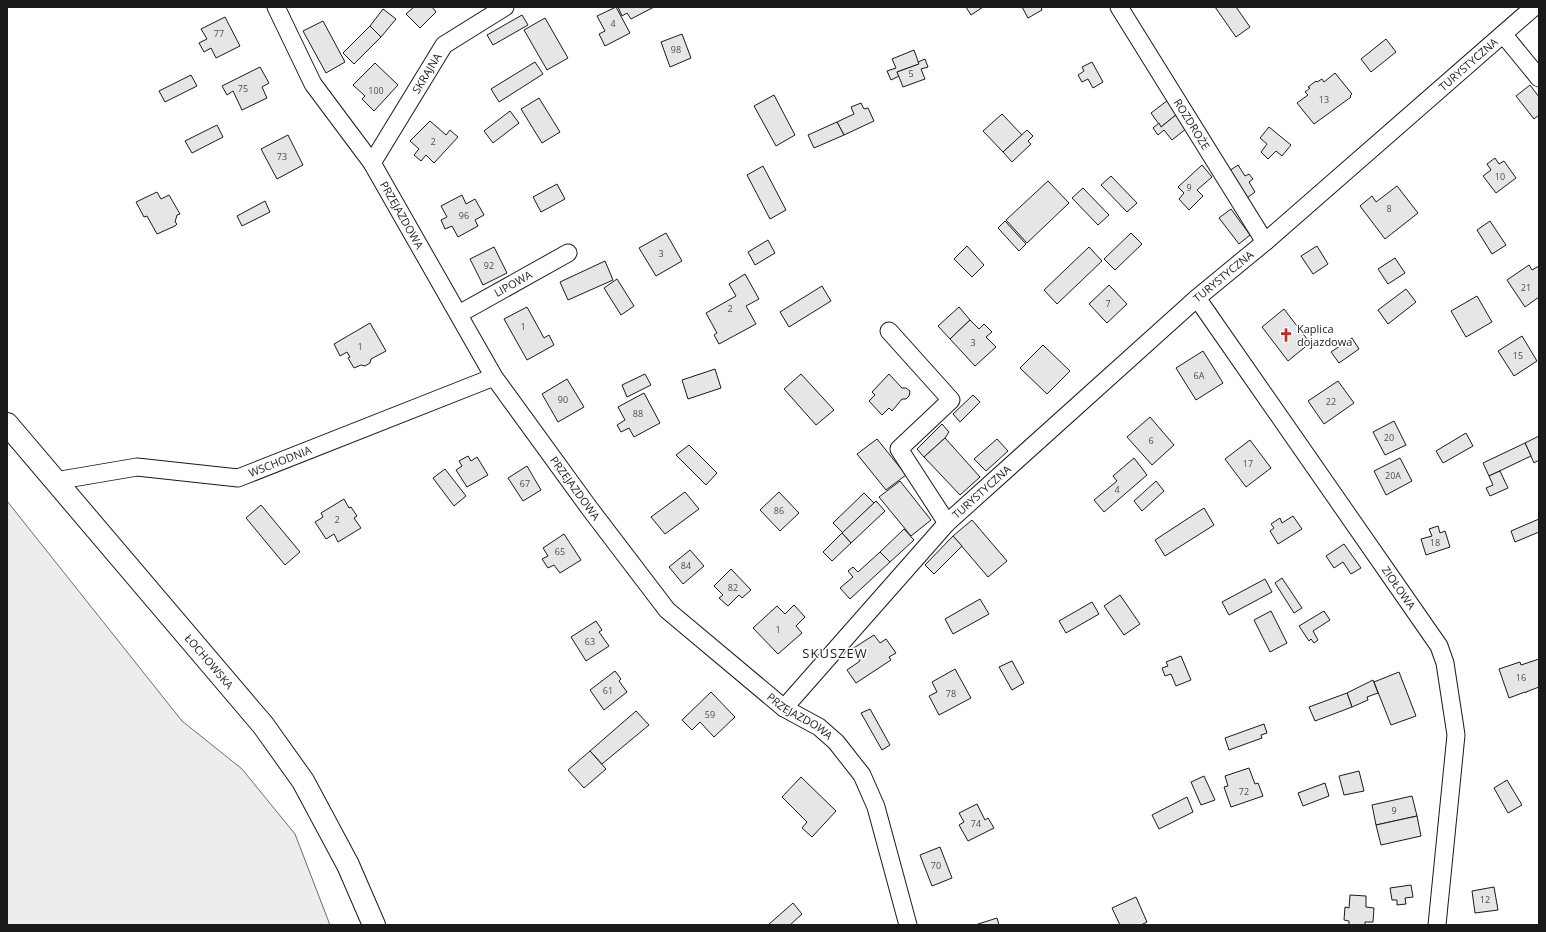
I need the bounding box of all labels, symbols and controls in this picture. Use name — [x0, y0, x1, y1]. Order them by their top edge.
house number: 4 — [610, 17, 616, 30]
house number: 77 — [214, 27, 224, 40]
street label: TURYSTYCZNA — [1435, 34, 1501, 94]
house number: 98 — [671, 43, 681, 56]
street label: SKRAJNA — [408, 50, 444, 96]
house number: 5 — [908, 67, 914, 80]
house number: 75 — [238, 82, 248, 95]
house number: 100 — [368, 84, 384, 97]
house number: 13 — [1319, 93, 1329, 106]
street label: ROZDROŻE — [1171, 96, 1214, 152]
house number: 2 — [430, 135, 436, 148]
house number: 73 — [277, 150, 287, 163]
house number: 10 — [1495, 170, 1505, 183]
street label: PRZEJAZDOWA — [377, 178, 427, 252]
house number: 9 — [1186, 181, 1192, 194]
house number: 8 — [1386, 202, 1392, 215]
house number: 96 — [459, 209, 469, 222]
house number: 3 — [658, 247, 664, 260]
street label: TURYSTYCZNA — [1190, 247, 1256, 305]
house number: 92 — [484, 259, 494, 272]
street label: LIPOWA — [491, 267, 535, 300]
house number: 21 — [1521, 281, 1531, 294]
house number: 7 — [1105, 297, 1111, 310]
house number: 2 — [727, 302, 733, 315]
house number: 1 — [520, 320, 526, 333]
place label: Kaplica dojazdowa — [1297, 321, 1352, 349]
church icon: Kaplica dojazdowa — [1278, 327, 1294, 343]
house number: 3 — [970, 336, 976, 349]
house number: 1 — [357, 340, 363, 353]
house number: 15 — [1513, 349, 1523, 362]
house number: 6A — [1194, 369, 1205, 382]
house number: 90 — [558, 393, 568, 406]
house number: 22 — [1326, 395, 1336, 408]
house number: 88 — [633, 407, 643, 420]
house number: 20 — [1384, 431, 1394, 444]
house number: 6 — [1148, 434, 1154, 447]
street label: WSCHODNIA — [246, 442, 313, 480]
street label: PRZEJAZDOWA — [547, 453, 604, 523]
house number: 17 — [1243, 457, 1253, 470]
street label: TURYSTYCZNA — [949, 461, 1014, 522]
house number: 20A — [1385, 469, 1401, 482]
house number: 67 — [520, 477, 530, 490]
house number: 4 — [1114, 483, 1120, 496]
house number: 86 — [774, 504, 784, 517]
house number: 2 — [334, 513, 340, 526]
house number: 18 — [1430, 536, 1440, 549]
house number: 65 — [555, 545, 565, 558]
house number: 84 — [681, 559, 691, 572]
street label: ZIOŁOWA — [1379, 563, 1419, 612]
house number: 82 — [728, 581, 738, 594]
house number: 1 — [775, 623, 781, 636]
street label: ŁOCHOWSKA — [182, 631, 237, 692]
house number: 63 — [585, 635, 595, 648]
district label: SKUSZEW — [802, 644, 868, 662]
house number: 16 — [1516, 671, 1526, 684]
house number: 61 — [603, 684, 613, 697]
house number: 78 — [946, 687, 956, 700]
street label: PRZEJAZDOWA — [764, 689, 836, 743]
house number: 59 — [705, 708, 715, 721]
house number: 72 — [1239, 785, 1249, 798]
house number: 9 — [1391, 804, 1397, 817]
house number: 74 — [971, 817, 981, 830]
house number: 70 — [931, 859, 941, 872]
house number: 12 — [1480, 893, 1490, 906]

